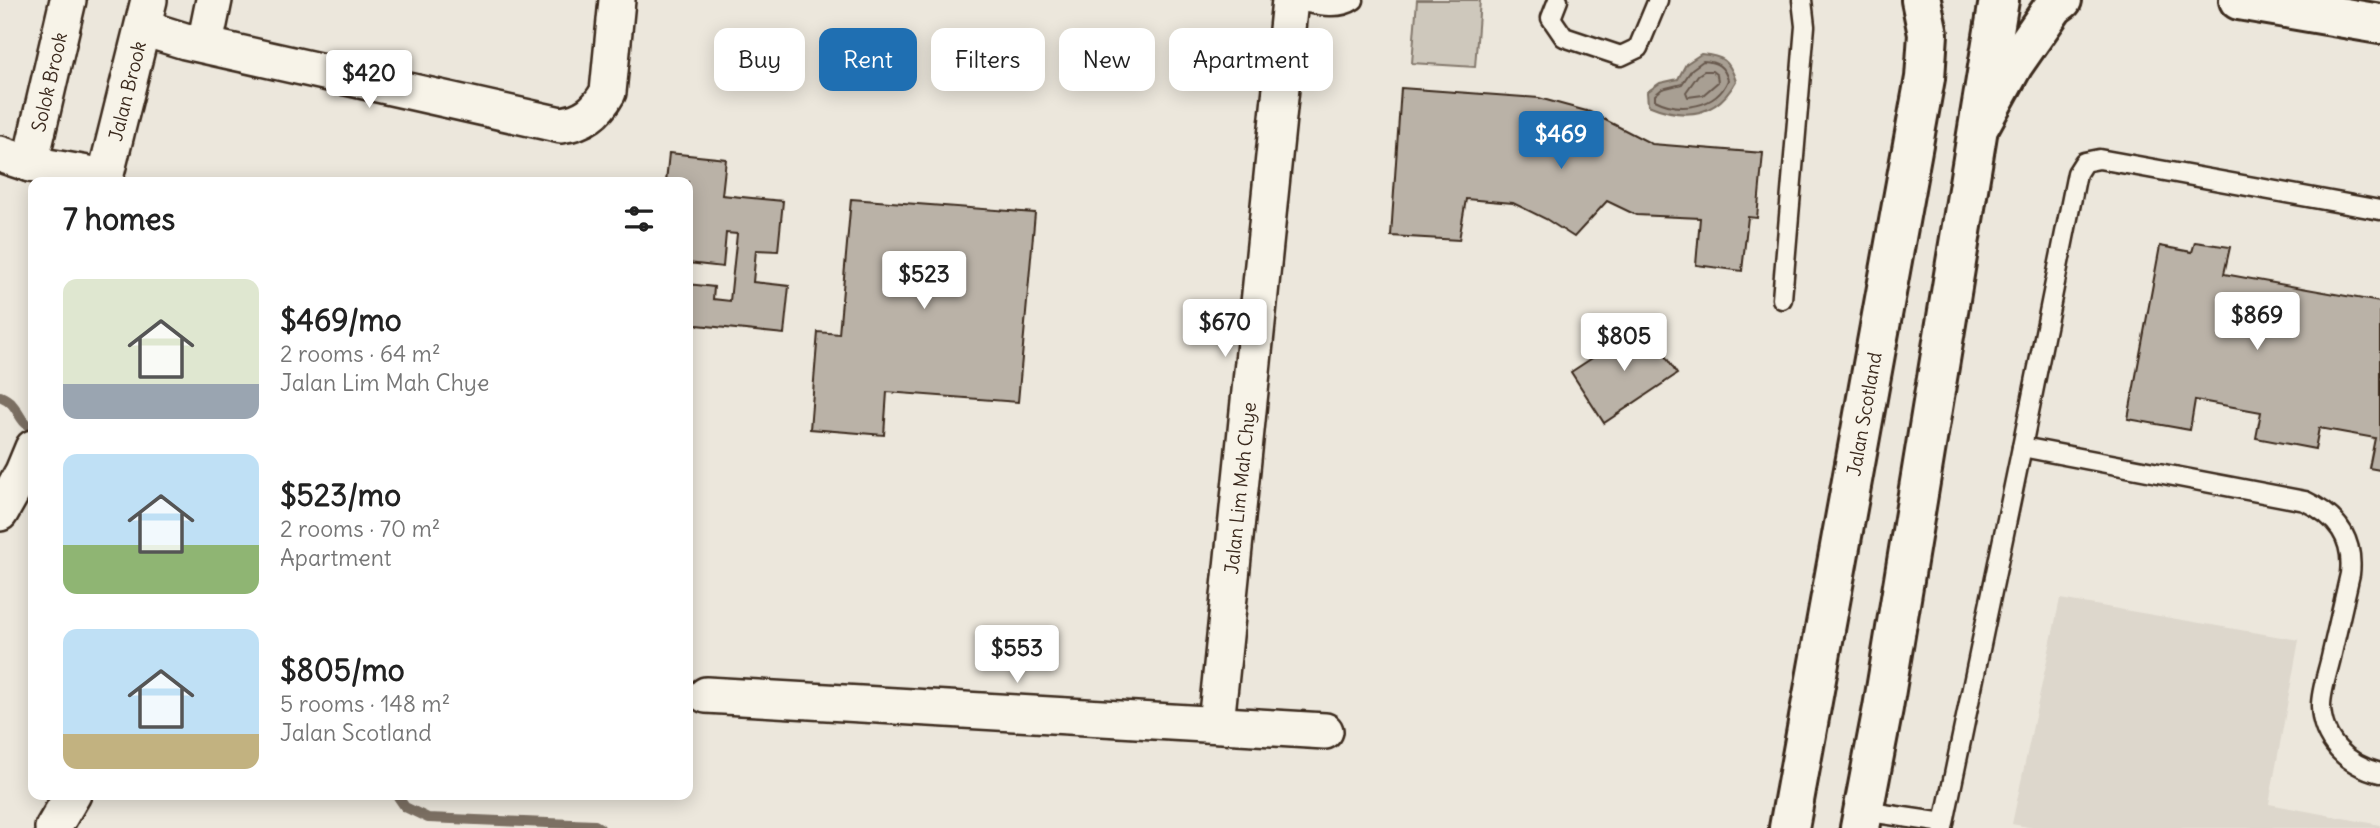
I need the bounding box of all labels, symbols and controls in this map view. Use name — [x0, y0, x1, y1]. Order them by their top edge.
chip: Buy — [714, 28, 805, 91]
chip: Rent — [819, 28, 917, 91]
chip: Filters — [931, 28, 1045, 91]
chip: New — [1059, 28, 1155, 91]
chip: Apartment — [1169, 28, 1333, 91]
street label: Solok Brook — [26, 30, 72, 134]
street label: Jalan Brook — [103, 38, 151, 143]
pin: $420 — [328, 50, 410, 110]
text: $420 — [342, 58, 396, 87]
pin: $469 — [1520, 111, 1602, 171]
text: $469 — [1535, 119, 1587, 148]
text: 7 homes — [63, 200, 175, 238]
icon: filters — [620, 200, 658, 238]
pin: $523 — [883, 252, 965, 311]
text: $523 — [898, 259, 950, 288]
pin: $869 — [2216, 292, 2298, 352]
pin: $670 — [1184, 300, 1266, 359]
text: $869 — [2231, 300, 2283, 329]
text: $469/mo — [280, 301, 402, 339]
icon: home — [119, 307, 203, 391]
text: $670 — [1199, 307, 1251, 336]
pin: $805 — [1583, 314, 1665, 373]
text: $805 — [1597, 321, 1651, 350]
text: 2 rooms · 64 m² — [280, 339, 441, 368]
street label: Jalan Scotland — [1841, 350, 1887, 478]
text: Jalan Lim Mah Chye — [280, 368, 489, 397]
street label: Jalan Lim Mah Chye — [1219, 401, 1261, 575]
text: $523/mo — [280, 476, 401, 514]
icon: home — [119, 482, 203, 566]
text: 2 rooms · 70 m² — [280, 514, 440, 543]
text: Apartment — [280, 543, 392, 572]
pin: $553 — [976, 626, 1058, 685]
text: $553 — [991, 633, 1043, 662]
text: $805/mo — [280, 651, 405, 689]
icon: home — [119, 657, 203, 741]
text: 5 rooms · 148 m² — [280, 689, 450, 718]
text: Jalan Scotland — [280, 718, 432, 747]

